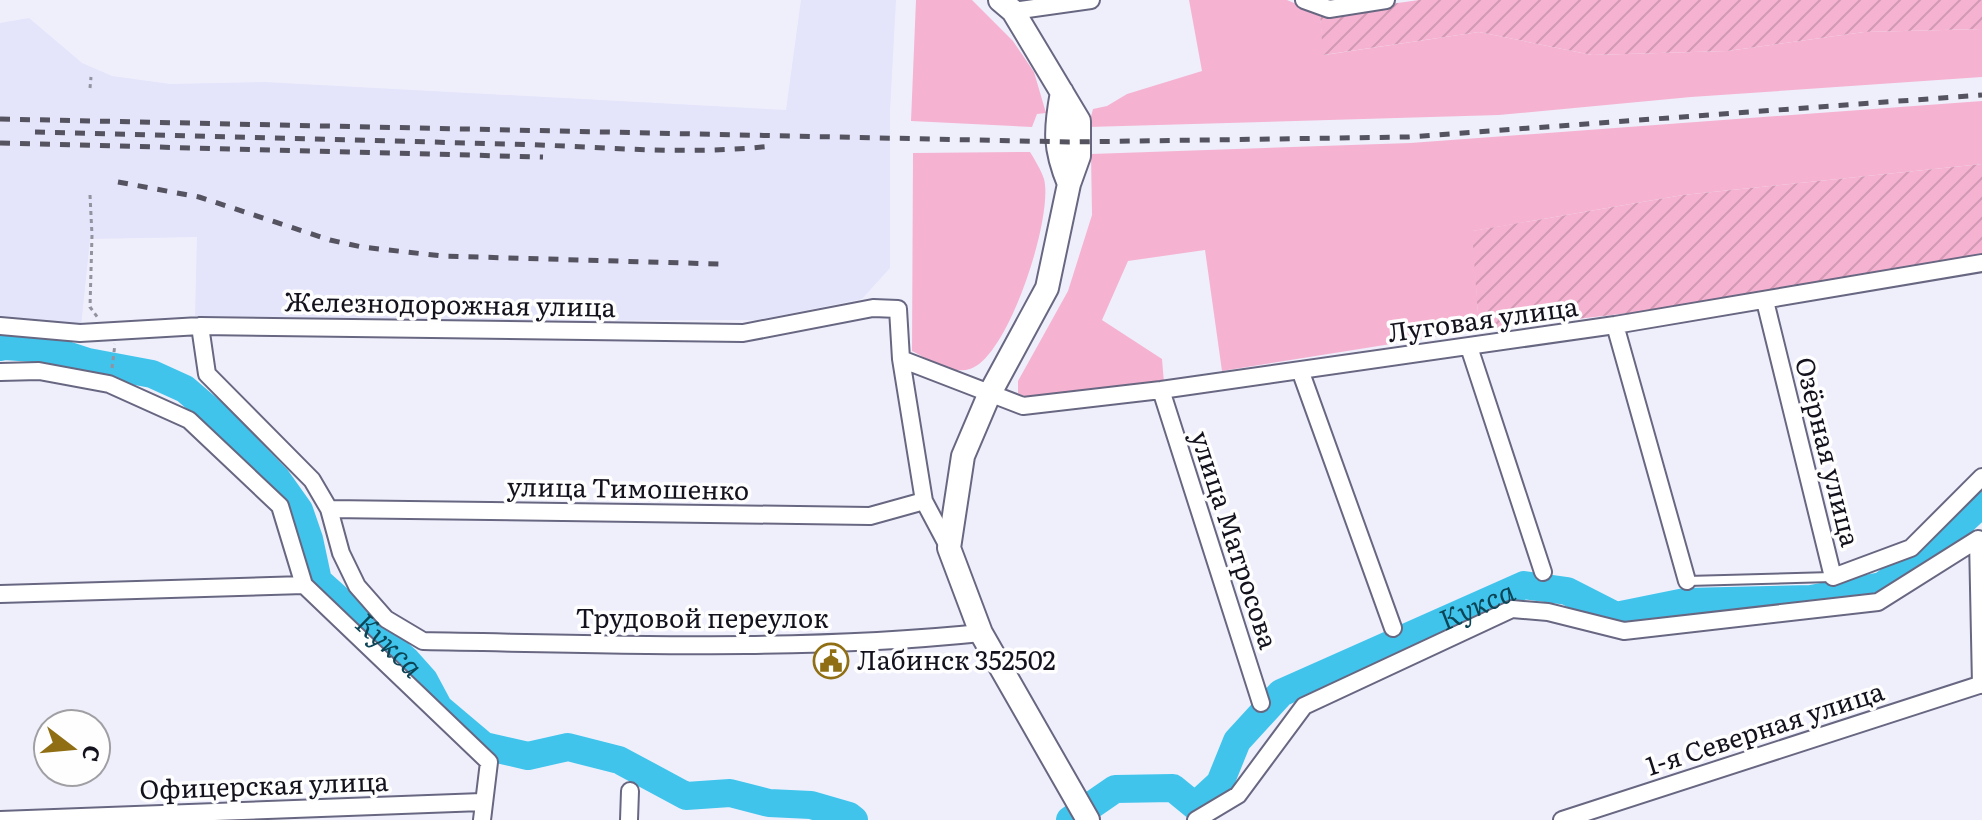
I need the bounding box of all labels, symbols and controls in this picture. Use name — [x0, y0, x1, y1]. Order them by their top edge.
street label: Железнодорожная улица — [284, 280, 616, 325]
street label: Луговая улица — [1385, 285, 1580, 350]
street label: Озёрная улица — [1787, 352, 1872, 550]
street label: улица Матросова — [1183, 425, 1290, 653]
street label: улица Тимошенко — [506, 465, 750, 508]
water label: Кукса — [1432, 569, 1521, 639]
street label: Трудовой переулок — [575, 597, 829, 636]
water label: Кукса — [347, 602, 435, 685]
place label: Лабинск 352502 — [857, 639, 1056, 678]
public building icon: Лабинск 352502 — [812, 642, 850, 680]
street label: 1-я Северная улица — [1640, 670, 1888, 784]
north arrow — [32, 708, 112, 788]
text: С — [75, 742, 111, 766]
street label: Офицерская улица — [139, 760, 389, 807]

